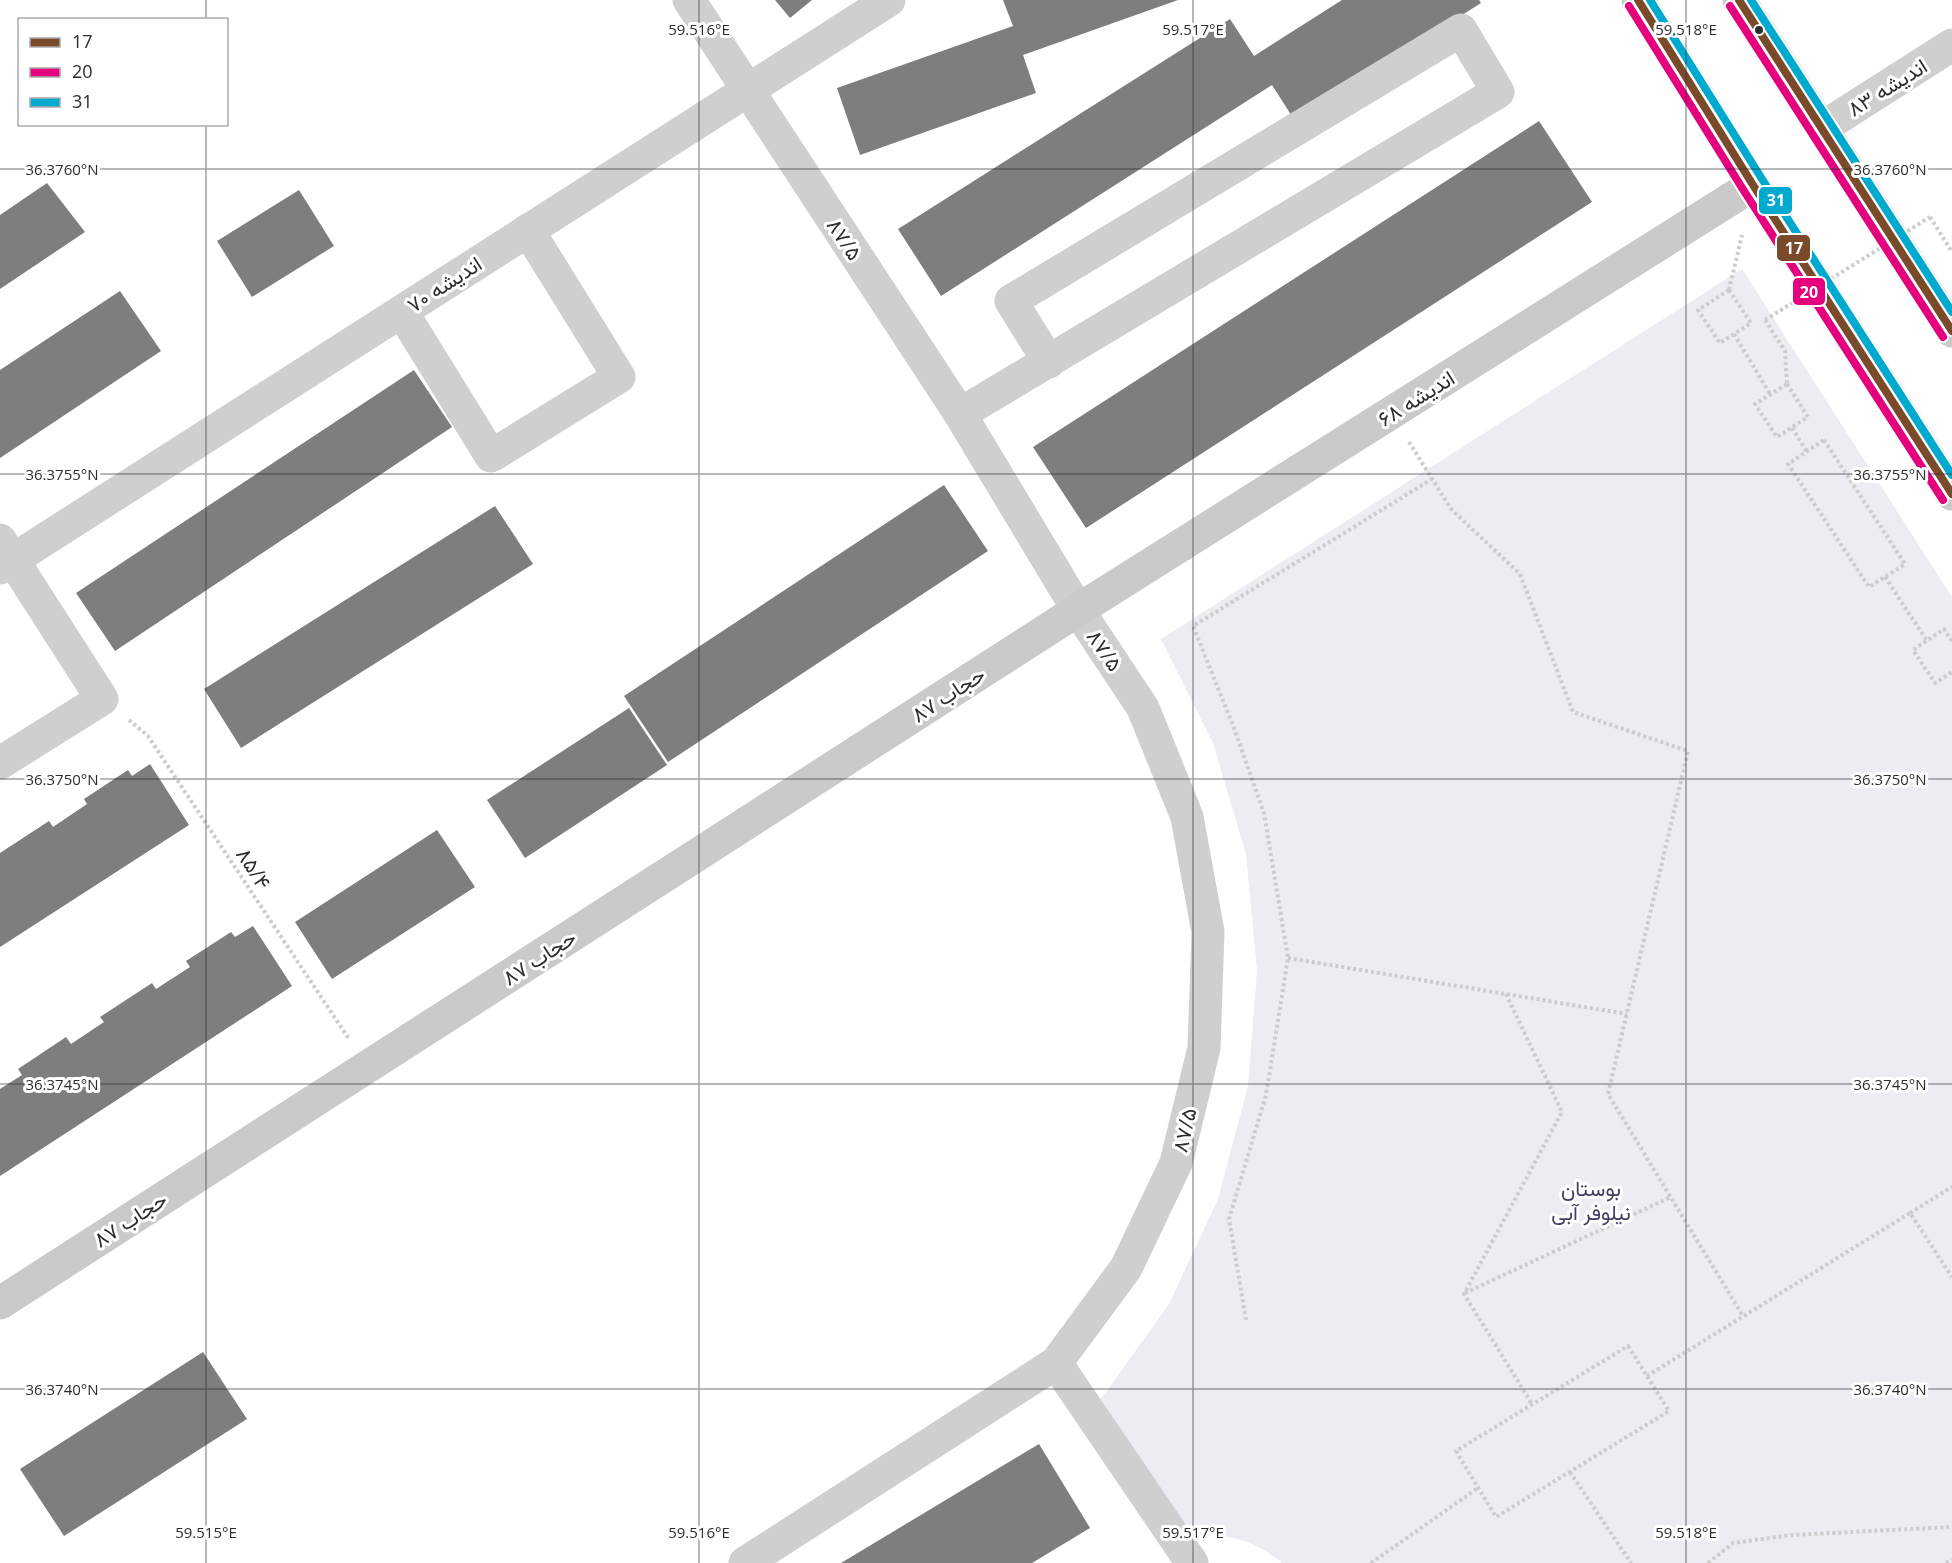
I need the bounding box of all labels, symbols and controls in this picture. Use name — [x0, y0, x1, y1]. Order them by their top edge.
legend — [18, 18, 228, 126]
text: 59.516°E — [668, 19, 730, 39]
text: 59.517°E — [1162, 19, 1224, 39]
text: 59.518°E — [1655, 19, 1717, 39]
unlabelled marker — [1753, 24, 1765, 36]
text: 17 — [72, 29, 93, 53]
street label: اندیشه ۸۳ — [1842, 52, 1932, 122]
text: 20 — [72, 59, 93, 83]
text: 31 — [72, 89, 93, 113]
text: 36.3760°N — [25, 159, 99, 179]
text: 36.3760°N — [1853, 159, 1927, 179]
line badge: 31 — [1758, 186, 1793, 215]
text: 31 — [1767, 189, 1785, 211]
street label: ۸۷/۵ — [821, 213, 869, 265]
line badge: 17 — [1776, 234, 1811, 262]
text: 17 — [1785, 237, 1803, 259]
street label: اندیشه ۷۰ — [401, 249, 487, 319]
line badge: 20 — [1792, 277, 1826, 306]
text: 20 — [1800, 281, 1818, 303]
street label: اندیشه ۶۸ — [1372, 364, 1460, 432]
text: 36.3755°N — [25, 464, 99, 484]
text: 36.3755°N — [1853, 464, 1927, 484]
street label: ۸۷/۵ — [1081, 624, 1129, 676]
street label: حجاب ۸۷ — [906, 660, 990, 728]
text: 36.3750°N — [25, 769, 99, 789]
text: 36.3750°N — [1853, 769, 1927, 789]
street label: ۸۵/۴ — [230, 842, 278, 894]
street label: حجاب ۸۷ — [497, 923, 581, 991]
text: 36.3745°N — [25, 1074, 99, 1094]
text: 36.3745°N — [1853, 1074, 1927, 1094]
street label: ۸۷/۵ — [1165, 1105, 1203, 1155]
park label: بوستان نیلوفر آبی — [1551, 1174, 1631, 1226]
street label: حجاب ۸۷ — [88, 1185, 172, 1253]
text: 36.3740°N — [25, 1379, 99, 1399]
text: 36.3740°N — [1853, 1379, 1927, 1399]
text: 59.515°E — [175, 1522, 237, 1542]
text: 59.516°E — [668, 1522, 730, 1542]
text: 59.517°E — [1162, 1522, 1224, 1542]
text: 59.518°E — [1655, 1522, 1717, 1542]

